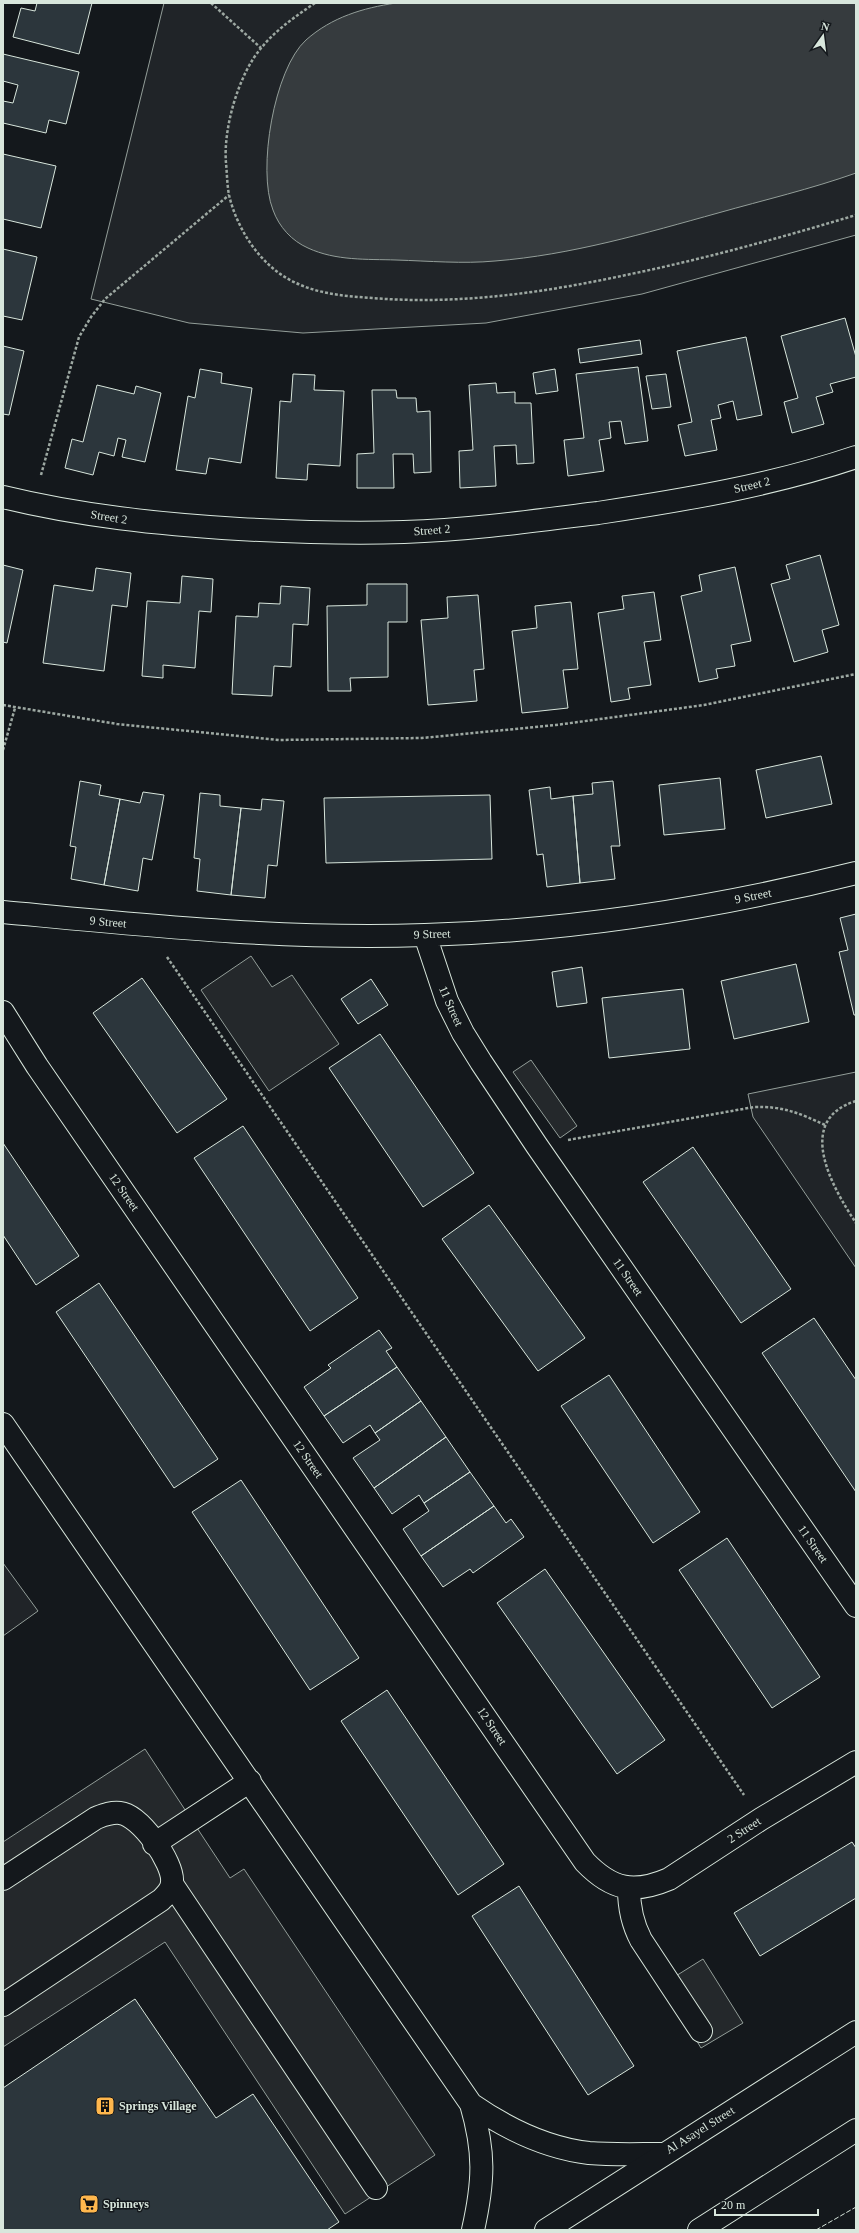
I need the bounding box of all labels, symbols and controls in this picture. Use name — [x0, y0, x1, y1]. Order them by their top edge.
north arrow — [803, 16, 843, 56]
text: N — [820, 20, 831, 33]
street label: Street 2 — [732, 474, 772, 496]
street label: Street 2 — [90, 507, 128, 527]
street label: Street 2 — [413, 521, 451, 539]
street label: 9 Street — [734, 885, 773, 906]
street label: 9 Street — [89, 913, 128, 931]
street label: 9 Street — [413, 926, 451, 942]
street label: 11 Street — [436, 984, 466, 1029]
street label: 12 Street — [106, 1170, 142, 1214]
street label: 11 Street — [610, 1256, 646, 1299]
street label: 12 Street — [290, 1437, 326, 1481]
street label: 11 Street — [795, 1523, 831, 1566]
street label: 12 Street — [474, 1704, 510, 1748]
street label: 2 Street — [725, 1814, 764, 1846]
building icon: Springs Village — [94, 2095, 116, 2117]
place label: Springs Village — [119, 2099, 197, 2113]
street label: Al Asayel Street — [663, 2103, 738, 2157]
scale bar — [715, 2191, 818, 2217]
supermarket icon: Spinneys — [78, 2193, 100, 2215]
place label: Spinneys — [103, 2197, 149, 2211]
text: 20 m — [721, 2198, 746, 2212]

